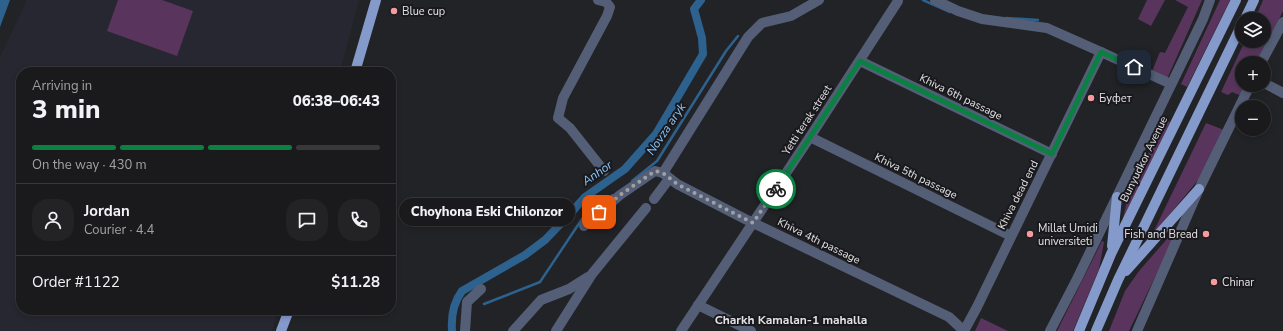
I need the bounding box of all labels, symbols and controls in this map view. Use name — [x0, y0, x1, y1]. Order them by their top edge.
place label: Blue cup — [402, 4, 445, 19]
marker: Blue cup — [389, 6, 399, 16]
map controls — [1235, 12, 1271, 136]
button: layers — [1235, 12, 1271, 48]
pin — [1117, 50, 1151, 84]
icon: home — [1123, 56, 1145, 78]
button: + — [1235, 56, 1271, 92]
street label: Khiva 6th passage — [917, 70, 1005, 124]
text: Arriving in — [32, 77, 92, 95]
street label: Yetti terak street — [778, 82, 835, 159]
text: 06:38–06:43 — [293, 91, 380, 111]
place label: Буфет — [1099, 91, 1132, 106]
text: 3 min — [32, 92, 100, 127]
marker: Буфет — [1086, 93, 1096, 103]
water label: Novza aryk — [643, 99, 690, 158]
button: − — [1235, 100, 1271, 136]
street label: Bunyudkor Avenue — [1117, 113, 1171, 204]
street label: Khiva 5th passage — [872, 149, 960, 203]
text: On the way · 430 m — [32, 156, 147, 174]
water label: Anhor — [578, 156, 616, 190]
street label: Khiva dead end — [994, 158, 1042, 232]
courier — [756, 169, 796, 209]
icon: bike — [765, 178, 787, 200]
pin — [582, 195, 616, 229]
callout: Choyhona Eski Chilonzor — [399, 198, 575, 226]
button: person — [32, 199, 74, 241]
button: chat — [286, 199, 328, 241]
button: phone — [338, 199, 380, 241]
text: Jordan — [84, 201, 130, 221]
icon: bag — [588, 201, 610, 223]
text: Choyhona Eski Chilonzor — [411, 203, 563, 221]
street label: Khiva 4th passage — [775, 214, 863, 268]
text: Courier · 4.4 — [84, 221, 154, 239]
place label: Millat Umidi universiteti — [1038, 221, 1098, 249]
place label: Fish and Bread — [1124, 227, 1198, 242]
marker: Millat Umidi universiteti — [1025, 229, 1035, 239]
marker: Fish and Bread — [1201, 229, 1211, 239]
text: Order #1122 — [32, 272, 120, 292]
text: $11.28 — [331, 272, 380, 292]
place label: Chinar — [1222, 275, 1254, 290]
marker: Chinar — [1209, 277, 1219, 287]
district label: Charkh Kamalan-1 mahalla — [715, 312, 867, 328]

